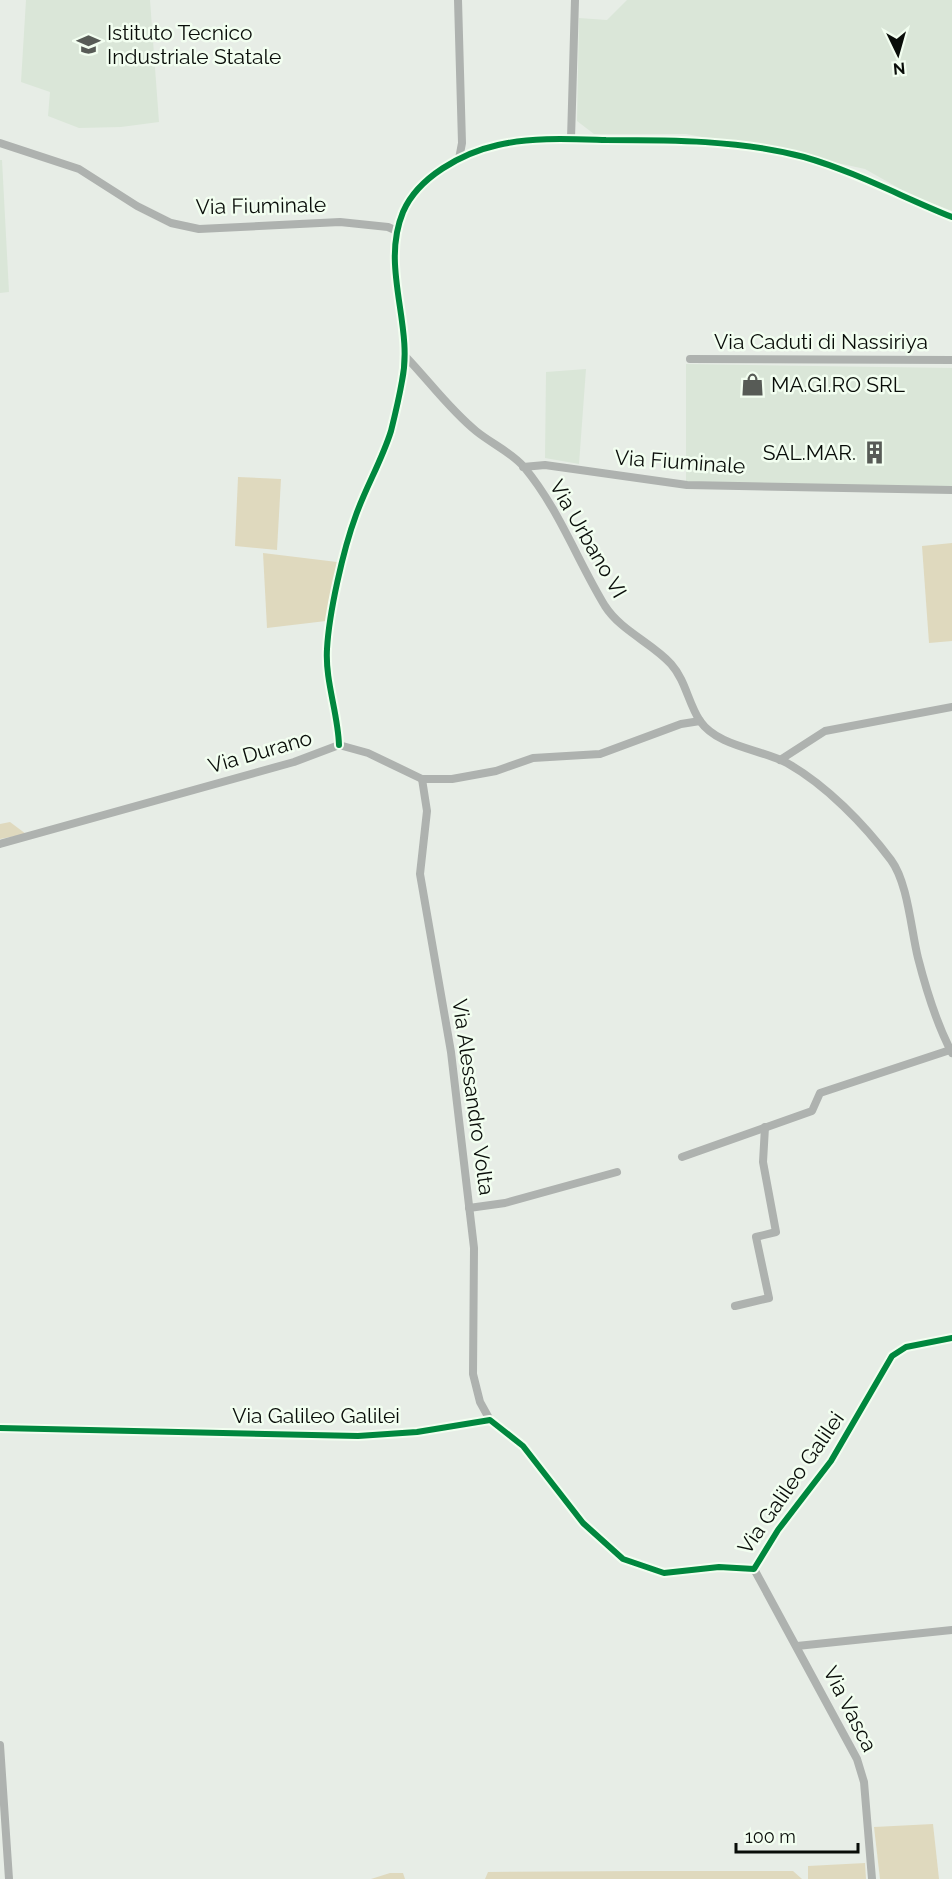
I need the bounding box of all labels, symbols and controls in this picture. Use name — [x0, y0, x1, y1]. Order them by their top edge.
place label: Istituto Tecnico Industriale Statale — [107, 20, 281, 69]
north arrow — [868, 24, 928, 84]
school or university icon: Istituto Tecnico Industriale Statale — [76, 32, 102, 58]
text: N — [892, 58, 906, 78]
street label: Via Fiuminale — [195, 192, 327, 219]
street label: Via Caduti di Nassiriya — [714, 329, 928, 354]
shop icon: MA.GI.RO SRL — [740, 372, 766, 398]
place label: MA.GI.RO SRL — [771, 372, 905, 397]
place label: SAL.MAR. — [763, 440, 856, 465]
building icon: SAL.MAR. — [861, 440, 887, 466]
street label: Via Fiuminale — [614, 444, 746, 479]
street label: Via Urbano VI — [545, 475, 632, 602]
street label: Via Durano — [205, 725, 315, 778]
street label: Via Alessandro Volta — [447, 997, 500, 1197]
street label: Via Galileo Galilei — [232, 1403, 400, 1428]
street label: Via Galileo Galilei — [732, 1407, 849, 1559]
street label: Via Vasca — [818, 1662, 883, 1756]
scale bar — [736, 1816, 858, 1854]
text: 100 m — [745, 1826, 796, 1847]

